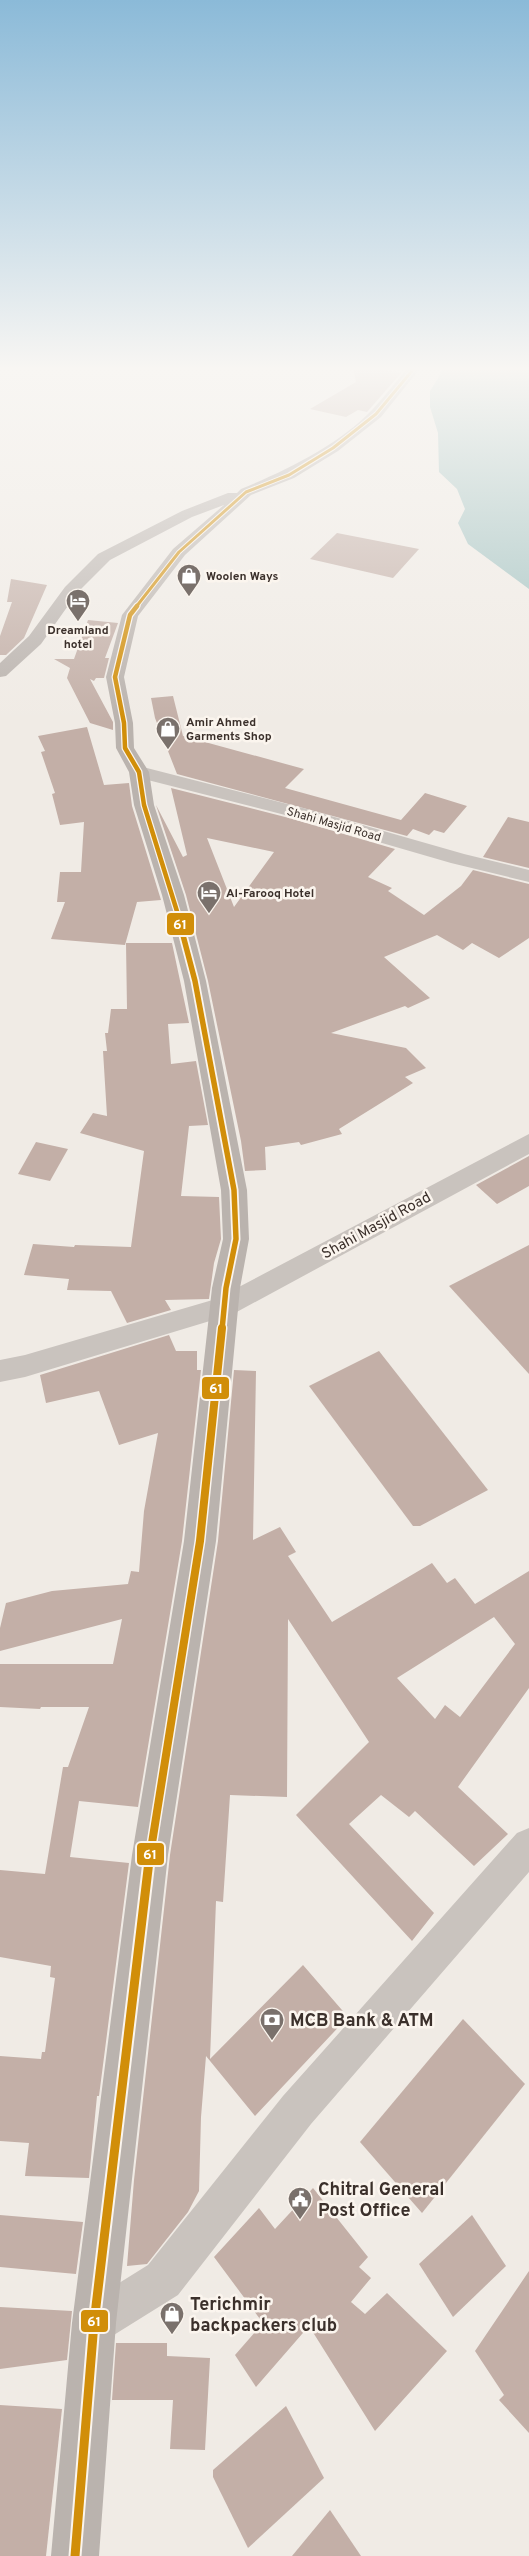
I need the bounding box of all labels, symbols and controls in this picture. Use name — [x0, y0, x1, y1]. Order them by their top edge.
shop icon: Woolen Ways — [176, 563, 202, 597]
place label: Woolen Ways — [206, 569, 278, 585]
hotel icon: Dreamland hotel — [65, 588, 91, 622]
place label: Dreamland hotel — [47, 623, 109, 653]
place label: Amir Ahmed Garments Shop — [186, 715, 272, 745]
shop icon: Amir Ahmed Garments Shop — [155, 716, 181, 750]
street label: Shahi Masjid Road — [285, 804, 383, 846]
hotel icon: Al-Farooq Hotel — [196, 880, 222, 914]
place label: Al-Farooq Hotel — [226, 886, 314, 902]
line badge: 61 — [166, 912, 195, 936]
text: 61 — [173, 917, 187, 934]
street label: Shahi Masjid Road — [319, 1188, 435, 1264]
line badge: 61 — [201, 1376, 230, 1400]
text: 61 — [209, 1381, 223, 1398]
line badge: 61 — [136, 1842, 165, 1866]
text: 61 — [143, 1847, 157, 1864]
bank icon: MCB Bank & ATM — [259, 2007, 285, 2041]
place label: MCB Bank & ATM — [290, 2010, 434, 2033]
place label: Chitral General Post Office — [318, 2179, 444, 2223]
public building icon: Chitral General Post Office — [287, 2186, 313, 2220]
place label: Terichmir backpackers club — [190, 2294, 337, 2338]
shop icon: Terichmir backpackers club — [159, 2301, 185, 2335]
line badge: 61 — [80, 2309, 109, 2333]
text: 61 — [87, 2314, 101, 2331]

